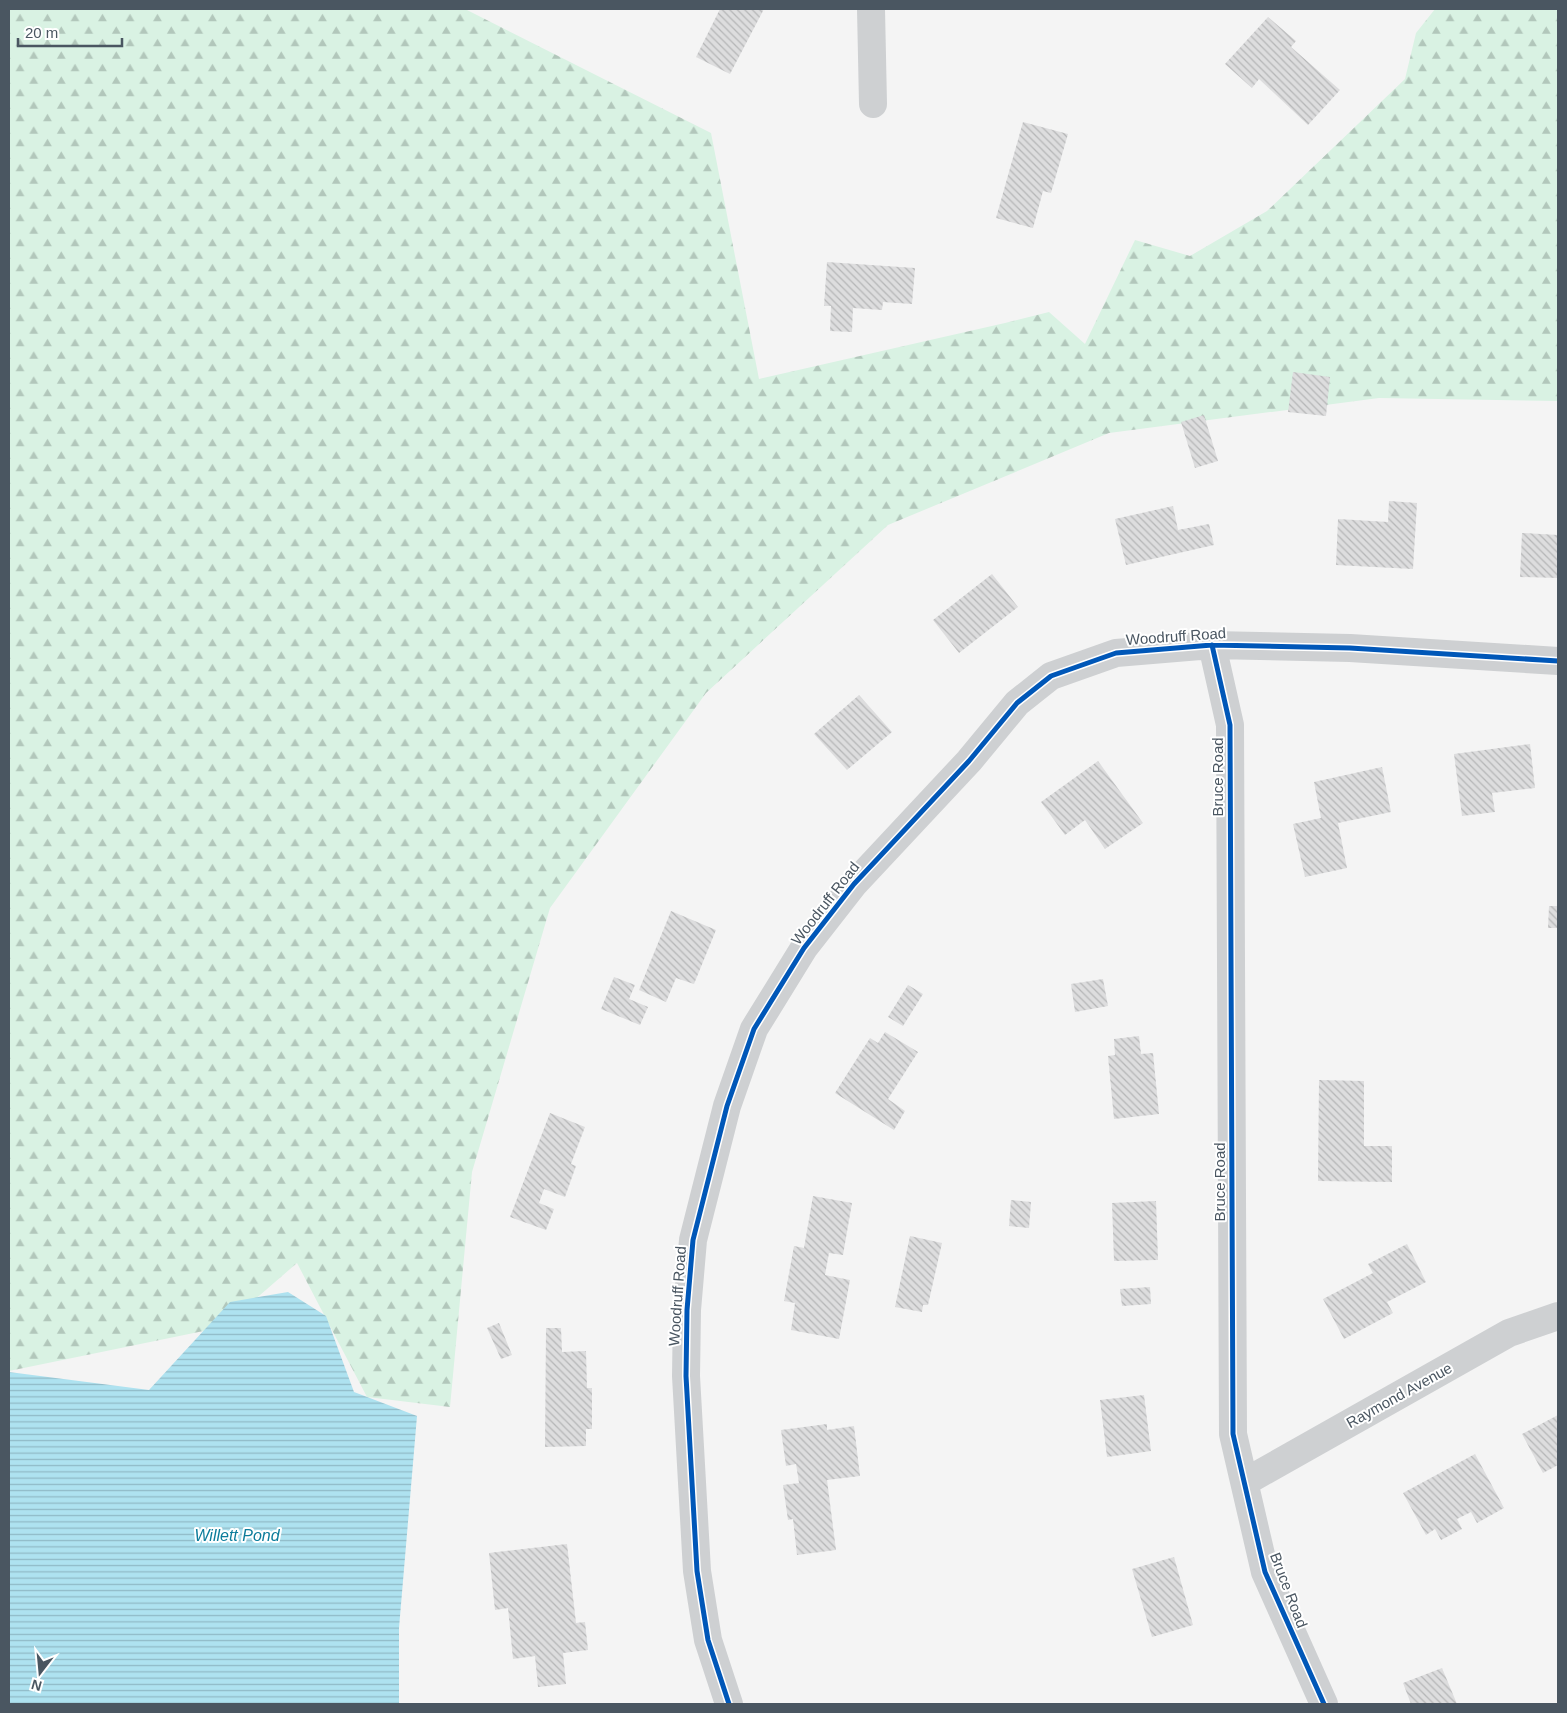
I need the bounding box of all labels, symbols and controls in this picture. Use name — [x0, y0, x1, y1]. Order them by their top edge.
scale bar — [18, 15, 121, 47]
text: 20 m — [25, 24, 58, 41]
street label: Woodruff Road — [1125, 624, 1227, 648]
street label: Bruce Road — [1209, 737, 1226, 817]
street label: Woodruff Road — [787, 858, 863, 948]
street label: Bruce Road — [1211, 1142, 1228, 1222]
street label: Woodruff Road — [665, 1245, 689, 1347]
street label: Raymond Avenue — [1343, 1359, 1455, 1431]
water label: Willett Pond — [194, 1527, 281, 1544]
street label: Bruce Road — [1267, 1550, 1311, 1630]
north arrow — [15, 1648, 65, 1698]
text: N — [29, 1676, 43, 1695]

